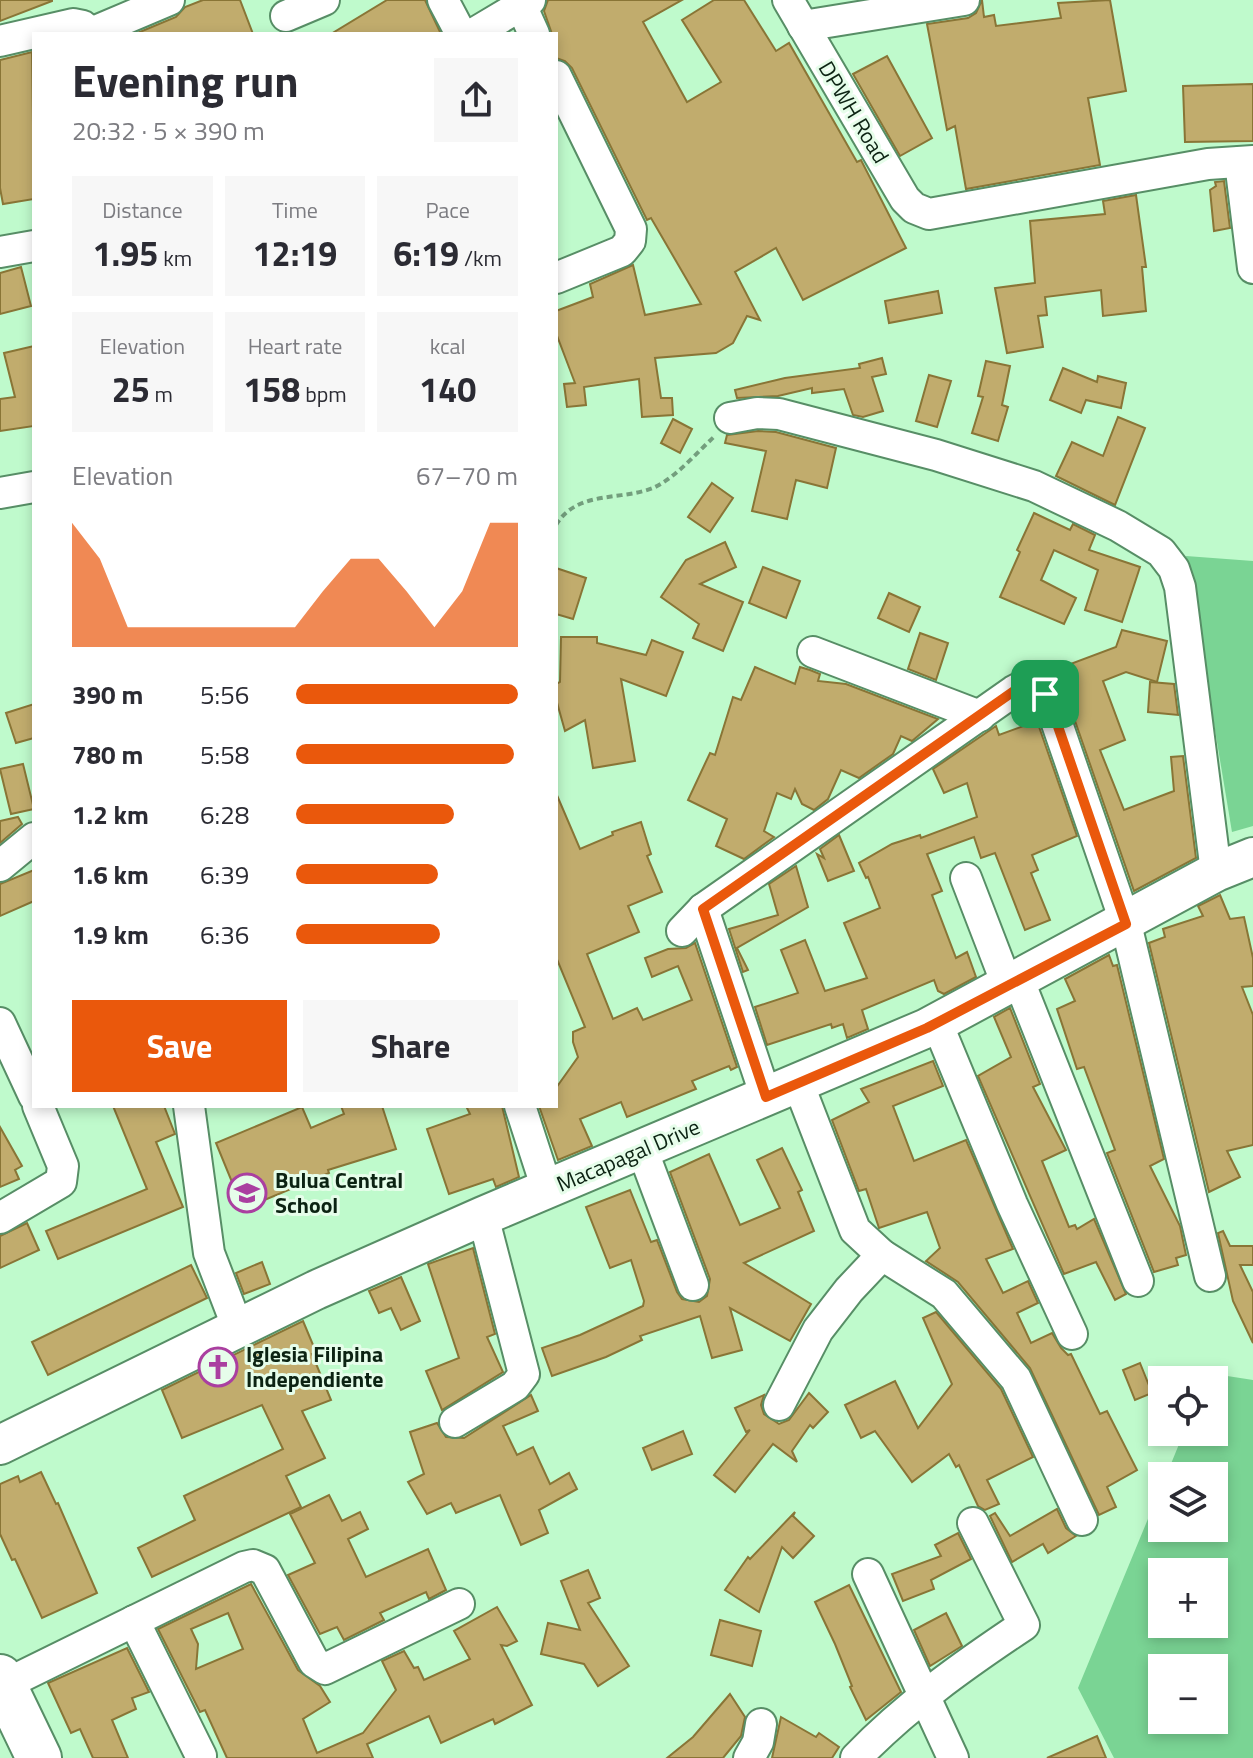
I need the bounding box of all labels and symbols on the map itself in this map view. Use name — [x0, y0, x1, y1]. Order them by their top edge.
street label: DPWH Road — [810, 54, 898, 170]
pin — [1011, 660, 1079, 728]
street label: Macapagal Drive — [551, 1109, 705, 1201]
place label: Bulua Central School — [275, 1163, 403, 1222]
school or university icon: Bulua Central School — [226, 1172, 268, 1214]
place label: Iglesia Filipina Independiente — [246, 1337, 383, 1396]
church icon: Iglesia Filipina Independiente — [197, 1346, 239, 1388]

